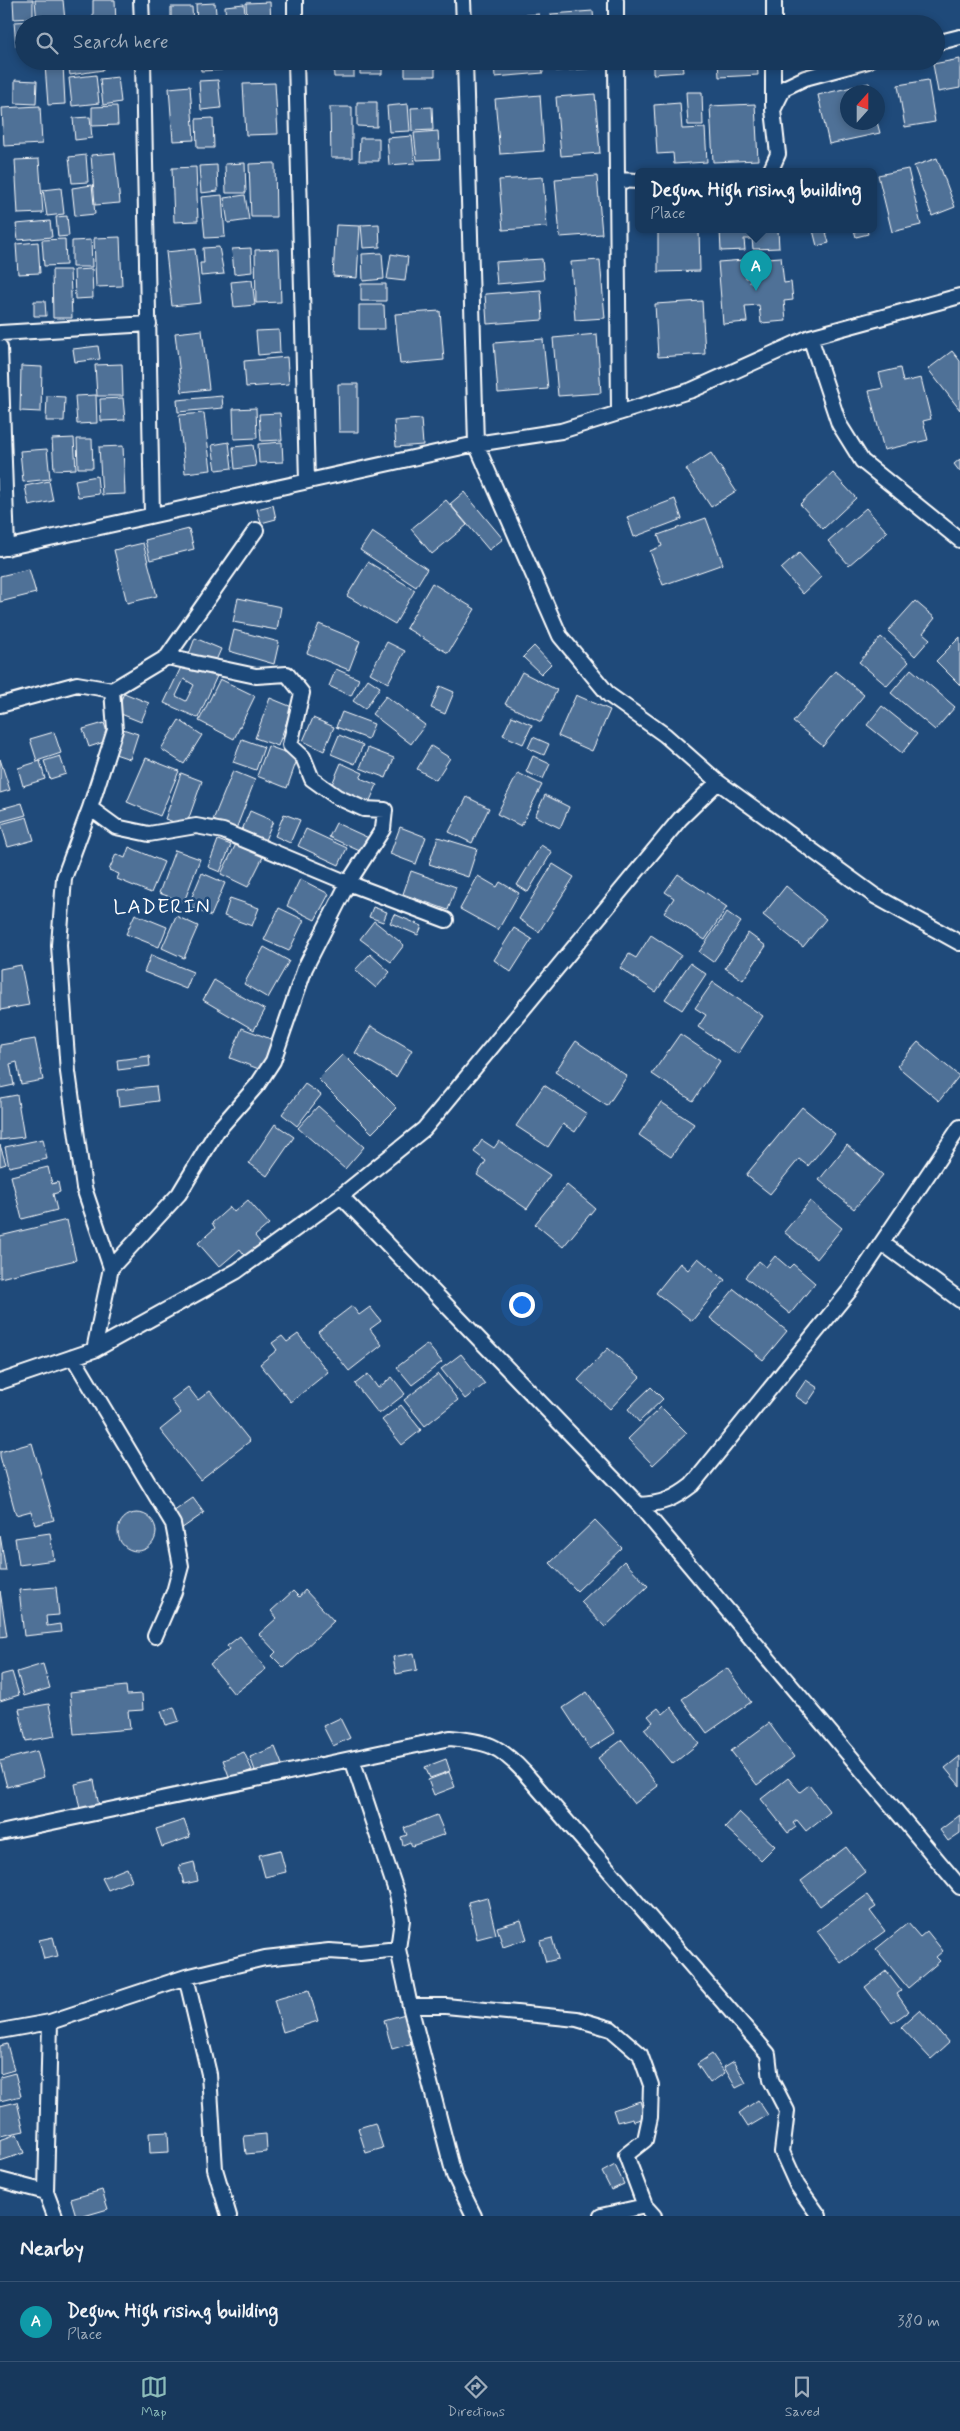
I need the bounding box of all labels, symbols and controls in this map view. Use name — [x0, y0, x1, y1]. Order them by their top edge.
search box — [15, 15, 945, 70]
icon: search — [33, 29, 61, 57]
text: Search here — [73, 30, 169, 55]
north arrow — [840, 85, 885, 130]
popup — [635, 168, 877, 233]
text: Degun High rising building — [650, 178, 862, 203]
text: Place — [650, 203, 686, 224]
pin: A — [740, 250, 772, 291]
district label: LADERIN — [113, 893, 211, 921]
your location — [509, 1292, 535, 1318]
text: Nearby — [20, 2235, 84, 2263]
text: Degun High rising building — [67, 2299, 278, 2324]
text: A — [31, 2311, 41, 2332]
text: 380 m — [897, 2311, 940, 2332]
text: Place — [67, 2324, 102, 2345]
tab: Map — [140, 2373, 168, 2421]
tab: Directions — [448, 2373, 505, 2421]
tab: Saved — [785, 2373, 820, 2421]

